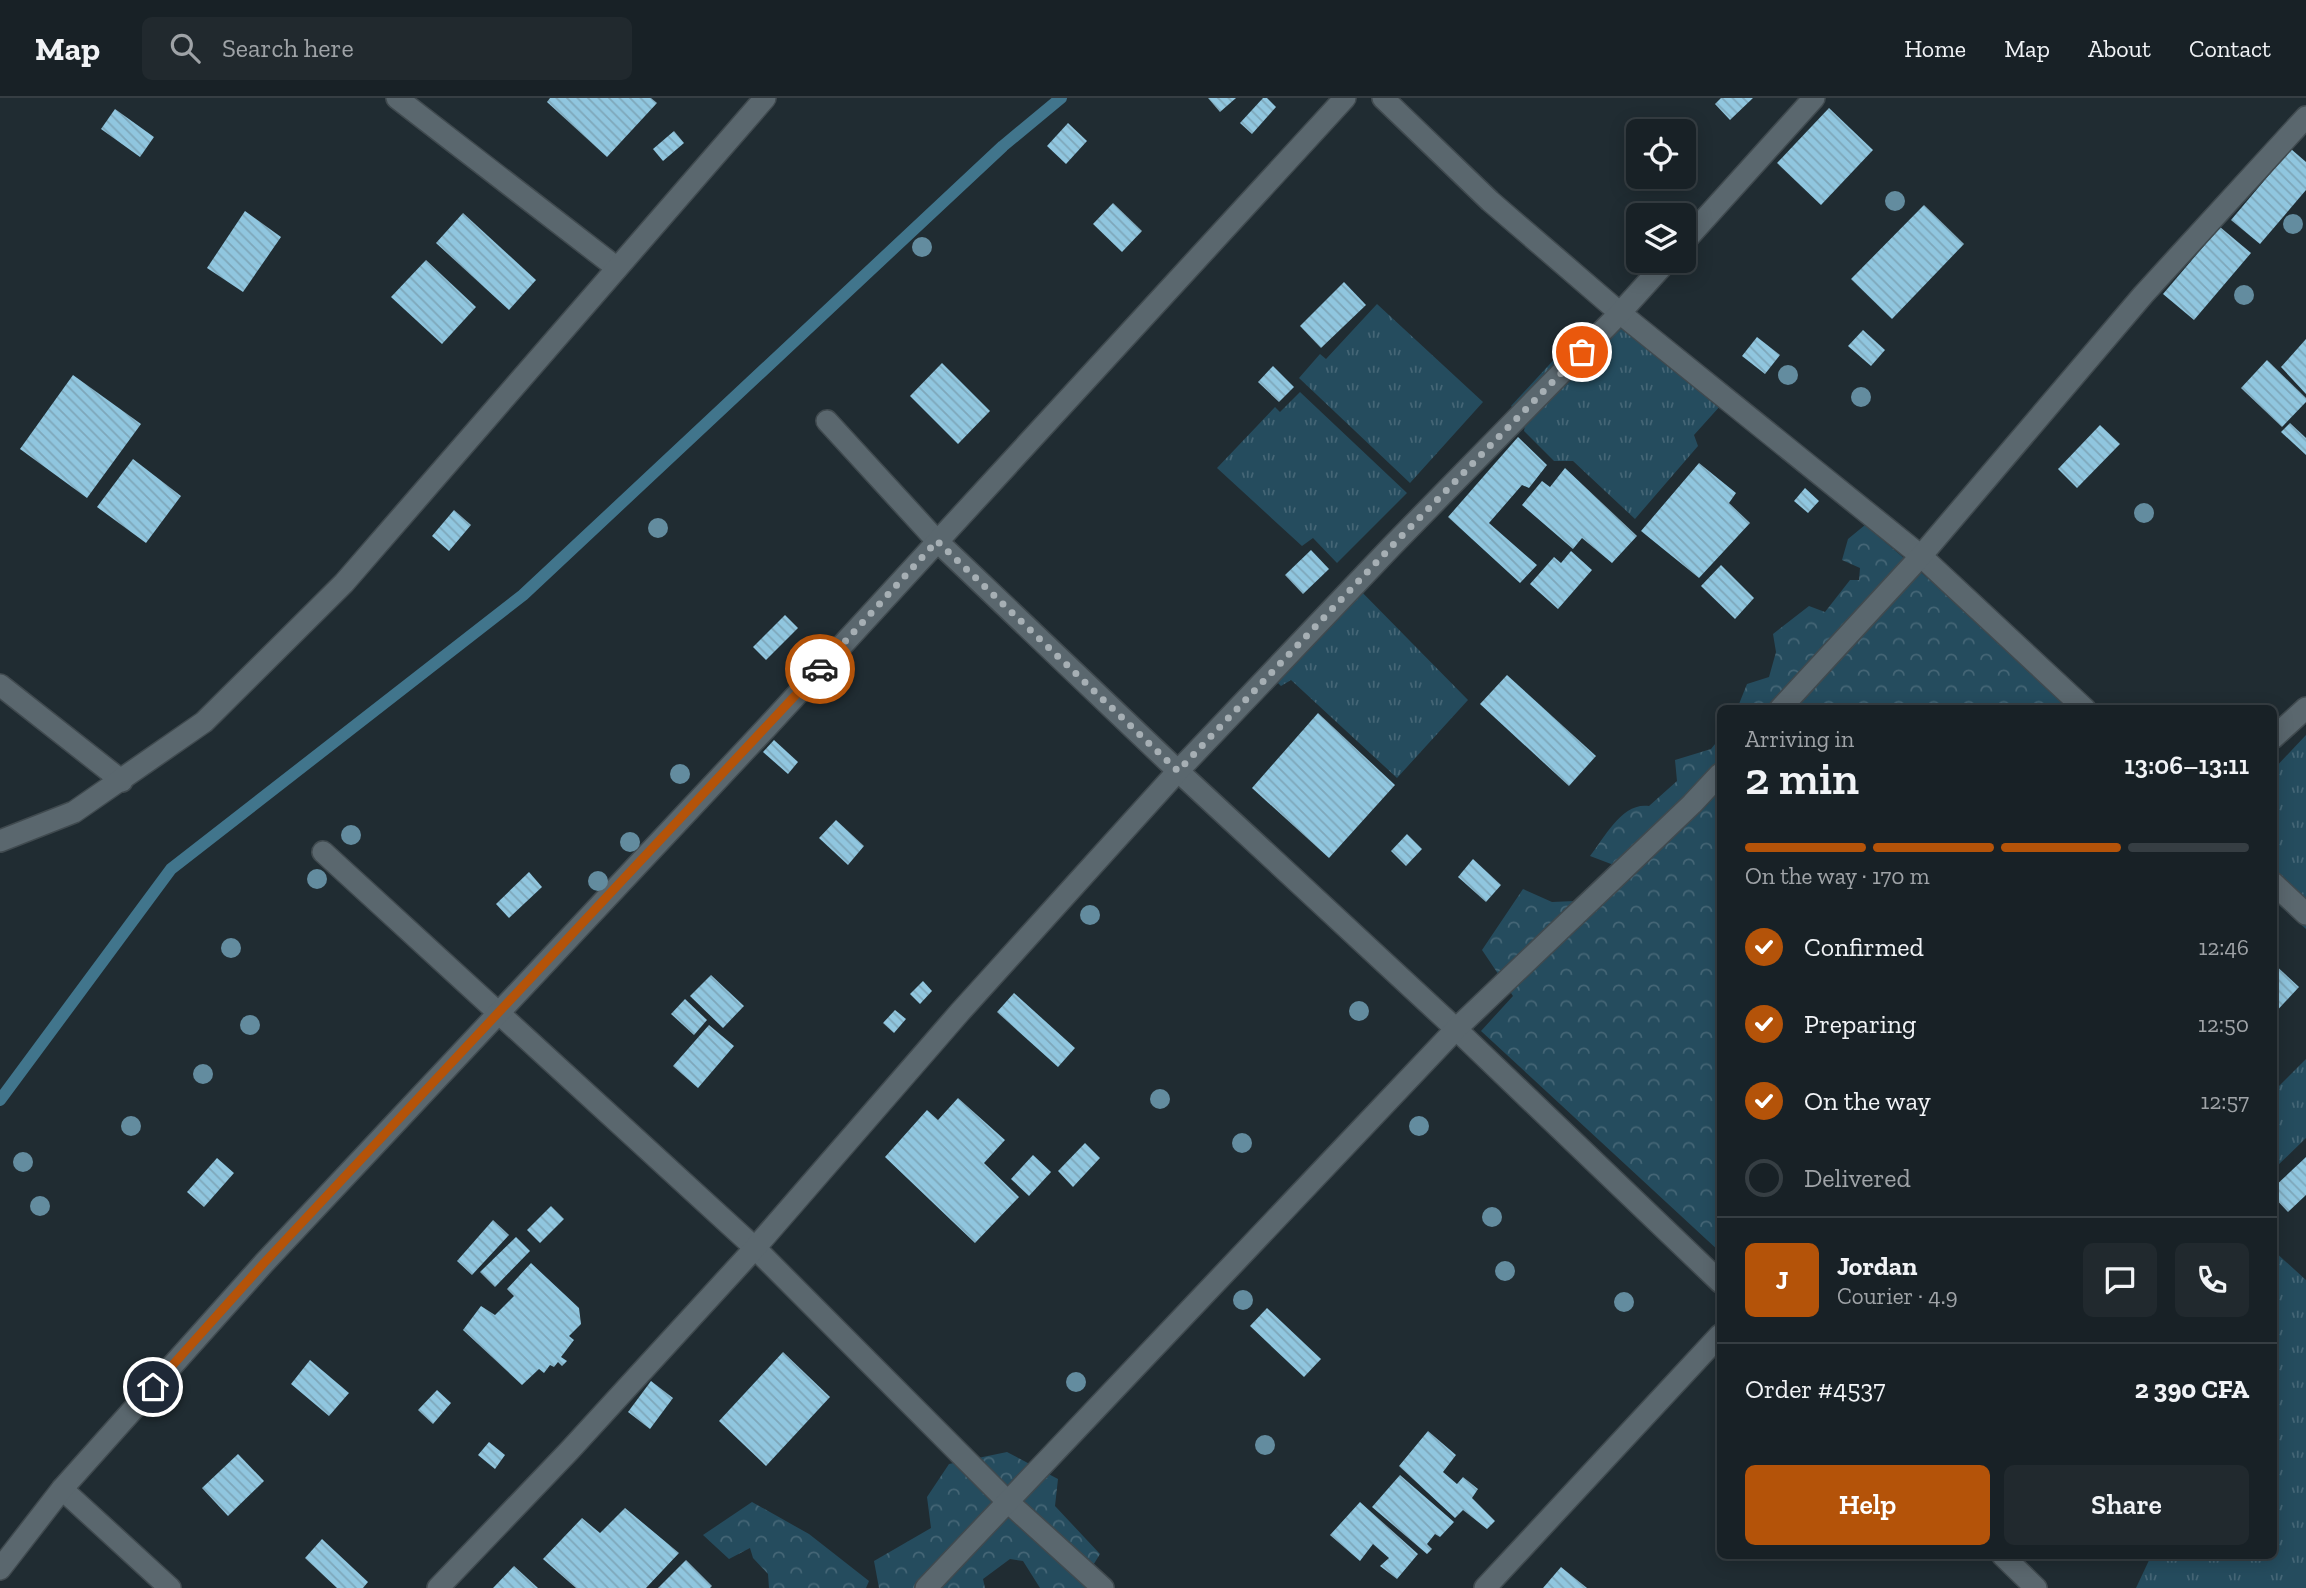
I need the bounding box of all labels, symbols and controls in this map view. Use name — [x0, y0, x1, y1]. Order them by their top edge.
search box — [142, 17, 632, 80]
text: Map — [35, 29, 100, 68]
icon: search — [166, 29, 204, 67]
text: Search here — [222, 32, 354, 64]
text: Home — [1904, 34, 1966, 63]
text: Map — [2004, 34, 2050, 63]
text: About — [2088, 34, 2151, 63]
text: Contact — [2189, 34, 2271, 63]
map controls — [1626, 119, 1696, 273]
button: locate — [1626, 119, 1696, 189]
button: layers — [1626, 203, 1696, 273]
pin — [1552, 322, 1612, 382]
icon: bag — [1563, 333, 1601, 371]
courier — [785, 634, 855, 704]
icon: car — [801, 650, 839, 688]
text: Arriving in — [1745, 725, 1854, 753]
text: 13:06–13:11 — [2124, 749, 2249, 781]
text: 2 min — [1745, 751, 1859, 806]
text: On the way · 170 m — [1745, 862, 1930, 890]
icon: check — [1745, 928, 1783, 966]
text: Confirmed — [1804, 931, 1924, 963]
text: 12:46 — [2199, 933, 2249, 961]
icon: check — [1745, 1005, 1783, 1043]
text: Preparing — [1804, 1008, 1916, 1040]
text: 12:50 — [2198, 1010, 2249, 1038]
icon: check — [1745, 1082, 1783, 1120]
text: On the way — [1804, 1085, 1931, 1117]
text: 12:57 — [2201, 1087, 2249, 1115]
text: Delivered — [1804, 1162, 1911, 1194]
button: chat — [2083, 1243, 2157, 1317]
button: phone — [2175, 1243, 2249, 1317]
text: Jordan — [1837, 1250, 1917, 1282]
text: J — [1776, 1264, 1788, 1296]
text: Courier · 4.9 — [1837, 1282, 1958, 1310]
pin — [123, 1357, 183, 1417]
icon: home — [134, 1368, 172, 1406]
text: Order #4537 — [1745, 1373, 1885, 1405]
text: 2 390 CFA — [2135, 1373, 2249, 1405]
button: Help — [1745, 1465, 1990, 1545]
button: Share — [2004, 1465, 2249, 1545]

